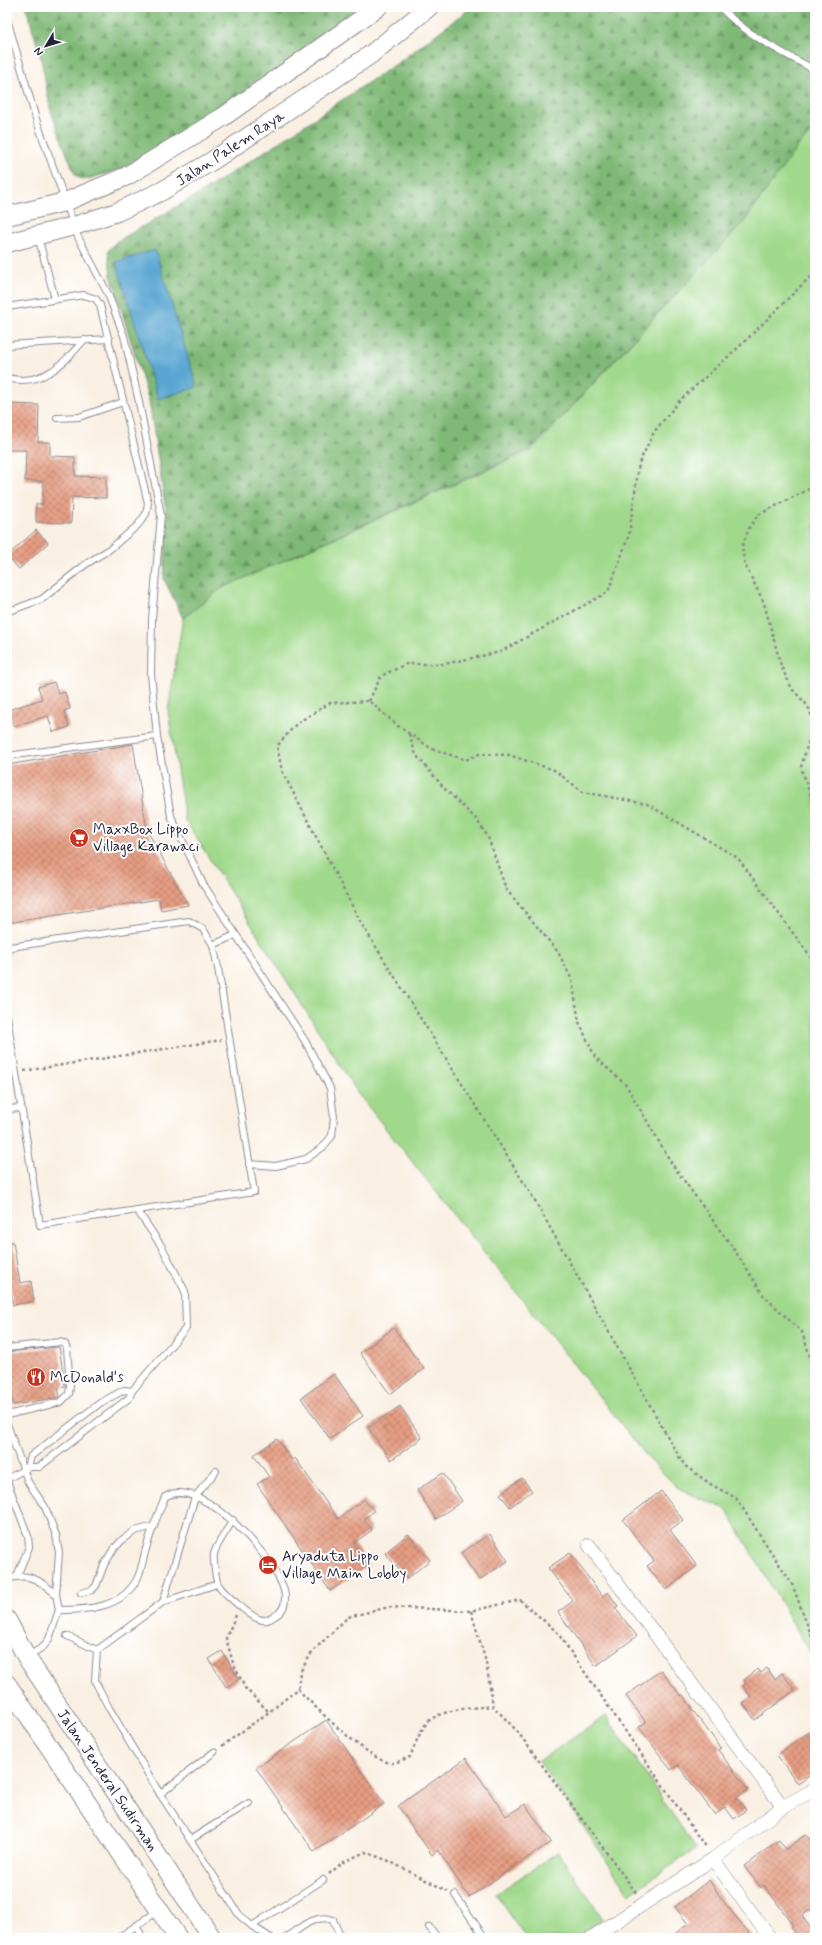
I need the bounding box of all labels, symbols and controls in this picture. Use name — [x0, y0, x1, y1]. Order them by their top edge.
north arrow — [26, 26, 66, 66]
text: N — [31, 44, 47, 59]
street label: Jalan Palem Raya — [173, 106, 289, 191]
place label: MaxxBox Lippo Village Karawaci — [93, 820, 199, 857]
supermarket icon: MaxxBox Lippo Village Karawaci — [68, 827, 90, 849]
restaurant icon: McDonald's — [25, 1366, 47, 1388]
place label: McDonald's — [50, 1368, 124, 1388]
place label: Aryaduta Lippo Village Main Lobby — [282, 1547, 406, 1584]
hotel icon: Aryaduta Lippo Village Main Lobby — [257, 1554, 279, 1576]
street label: Jalan Jenderal Sudirman — [52, 1705, 162, 1856]

